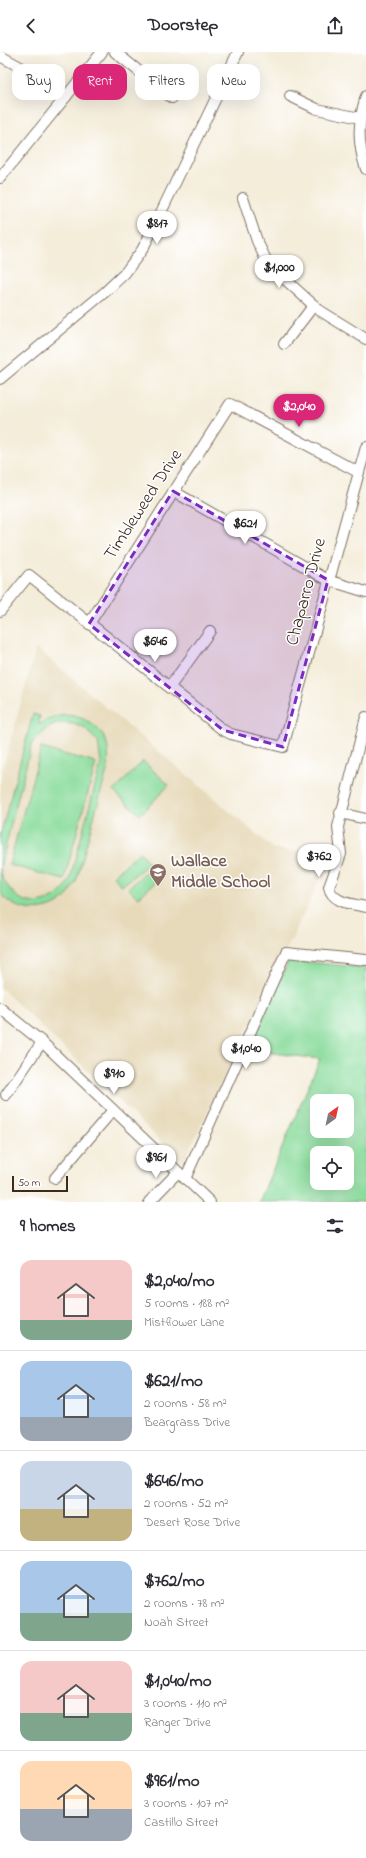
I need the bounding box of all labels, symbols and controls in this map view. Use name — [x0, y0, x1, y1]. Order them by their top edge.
text: Doorstep — [148, 13, 218, 39]
icon: back — [20, 15, 42, 37]
icon: share — [324, 15, 346, 37]
chip: Buy — [12, 64, 65, 100]
chip: Rent — [73, 64, 127, 100]
chip: Filters — [135, 64, 199, 100]
chip: New — [207, 64, 260, 100]
pin: $817 — [133, 211, 181, 245]
text: $817 — [146, 214, 168, 233]
pin: $1,000 — [246, 255, 312, 289]
text: $1,000 — [263, 258, 295, 277]
pin: $2,040 — [266, 394, 332, 428]
text: $2,040 — [282, 397, 316, 416]
street label: Timbleweed Drive — [98, 444, 190, 566]
pin: $621 — [221, 511, 269, 545]
text: $621 — [233, 514, 257, 533]
street label: Chaparro Drive — [280, 534, 334, 649]
pin: $646 — [131, 629, 179, 663]
text: $646 — [143, 632, 167, 651]
pin: $762 — [295, 844, 343, 878]
text: $762 — [306, 847, 332, 866]
place label: Wallace Middle School — [171, 849, 270, 896]
school or university icon: Wallace Middle School — [148, 862, 168, 887]
pin: $1,040 — [213, 1036, 279, 1070]
text: $1,040 — [231, 1039, 261, 1058]
pin: $910 — [90, 1061, 138, 1095]
text: $910 — [103, 1064, 125, 1083]
north arrow — [310, 1094, 354, 1138]
map controls — [310, 1094, 354, 1190]
pin: $961 — [132, 1145, 180, 1179]
button: locate — [310, 1146, 354, 1190]
text: $961 — [145, 1148, 167, 1167]
scale bar — [12, 1174, 68, 1193]
text: 50 m — [18, 1175, 40, 1191]
text: 9 homes — [20, 1214, 76, 1239]
icon: filters — [324, 1215, 346, 1237]
text: $2,040/mo — [144, 1269, 215, 1294]
icon: home — [52, 1276, 100, 1324]
text: 5 rooms · 188 m² — [144, 1294, 229, 1313]
text: Mistflower Lane — [144, 1313, 224, 1332]
text: $621/mo — [144, 1369, 203, 1394]
icon: home — [52, 1377, 100, 1425]
text: 2 rooms · 58 m² — [144, 1394, 227, 1413]
text: Beargrass Drive — [144, 1413, 230, 1432]
text: $646/mo — [144, 1469, 204, 1494]
icon: home — [52, 1477, 100, 1525]
text: 2 rooms · 52 m² — [144, 1494, 228, 1513]
text: Desert Rose Drive — [144, 1513, 240, 1532]
text: $762/mo — [144, 1569, 205, 1594]
icon: home — [52, 1577, 100, 1625]
text: 2 rooms · 78 m² — [144, 1594, 225, 1613]
text: Noah Street — [144, 1613, 209, 1632]
text: $1,040/mo — [144, 1669, 212, 1694]
icon: home — [52, 1677, 100, 1725]
text: 3 rooms · 110 m² — [144, 1694, 227, 1713]
text: Ranger Drive — [144, 1713, 211, 1732]
text: $961/mo — [144, 1769, 200, 1794]
icon: home — [52, 1777, 100, 1825]
text: 3 rooms · 107 m² — [144, 1794, 228, 1813]
text: Castillo Street — [144, 1813, 219, 1832]

